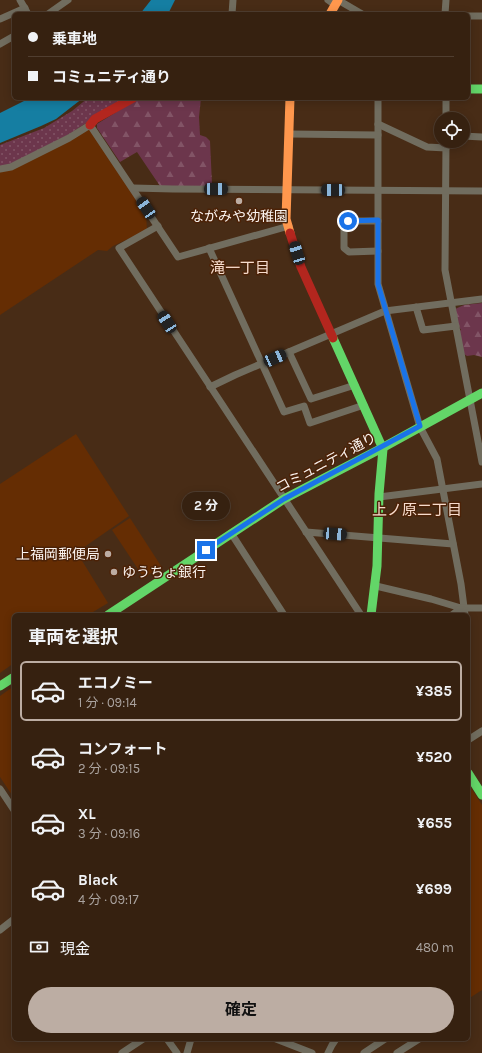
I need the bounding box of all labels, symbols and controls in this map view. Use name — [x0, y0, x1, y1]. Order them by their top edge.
text: 乗車地 — [52, 30, 97, 48]
text: コミュニティ通り — [52, 68, 171, 86]
map controls — [434, 112, 470, 148]
button: locate — [434, 112, 470, 148]
car — [204, 183, 228, 195]
car — [321, 184, 345, 196]
car — [134, 195, 158, 221]
marker: ながみや幼稚園 — [234, 196, 244, 206]
place label: ながみや幼稚園 — [190, 208, 288, 225]
route start — [339, 212, 357, 230]
car — [288, 240, 306, 266]
district label: 滝一丁目 — [210, 259, 270, 277]
car — [155, 309, 179, 335]
car — [262, 348, 288, 368]
street label: コミュニティ通り — [273, 429, 379, 496]
callout: 2 分 — [182, 492, 230, 520]
text: 2 分 — [194, 498, 218, 513]
district label: 上ノ原二丁目 — [372, 501, 462, 519]
car — [323, 527, 347, 541]
route end — [197, 541, 215, 559]
place label: 上福岡郵便局 — [16, 546, 100, 563]
marker: 上福岡郵便局 — [103, 549, 113, 559]
place label: ゆうちょ銀行 — [122, 564, 206, 581]
marker: ゆうちょ銀行 — [109, 567, 119, 577]
text: 車両を選択 — [28, 626, 118, 648]
icon: car — [30, 673, 66, 709]
text: エコノミー — [78, 674, 153, 692]
text: ¥385 — [415, 682, 452, 700]
text: 1 分 · 09:14 — [78, 695, 137, 710]
icon: car — [30, 739, 66, 775]
text: コンフォート — [78, 740, 168, 758]
text: ¥520 — [416, 748, 452, 766]
text: 2 分 · 09:15 — [78, 761, 140, 776]
icon: car — [30, 805, 66, 841]
text: XL — [78, 805, 96, 823]
text: ¥655 — [417, 814, 452, 832]
text: 3 分 · 09:16 — [78, 826, 140, 841]
icon: car — [30, 871, 66, 907]
text: Black — [78, 871, 118, 889]
text: ¥699 — [416, 880, 452, 898]
text: 4 分 · 09:17 — [78, 892, 139, 907]
icon: cash — [28, 936, 50, 958]
text: 現金 — [60, 940, 90, 958]
text: 480 m — [416, 940, 454, 955]
button: 確定 — [28, 987, 454, 1033]

